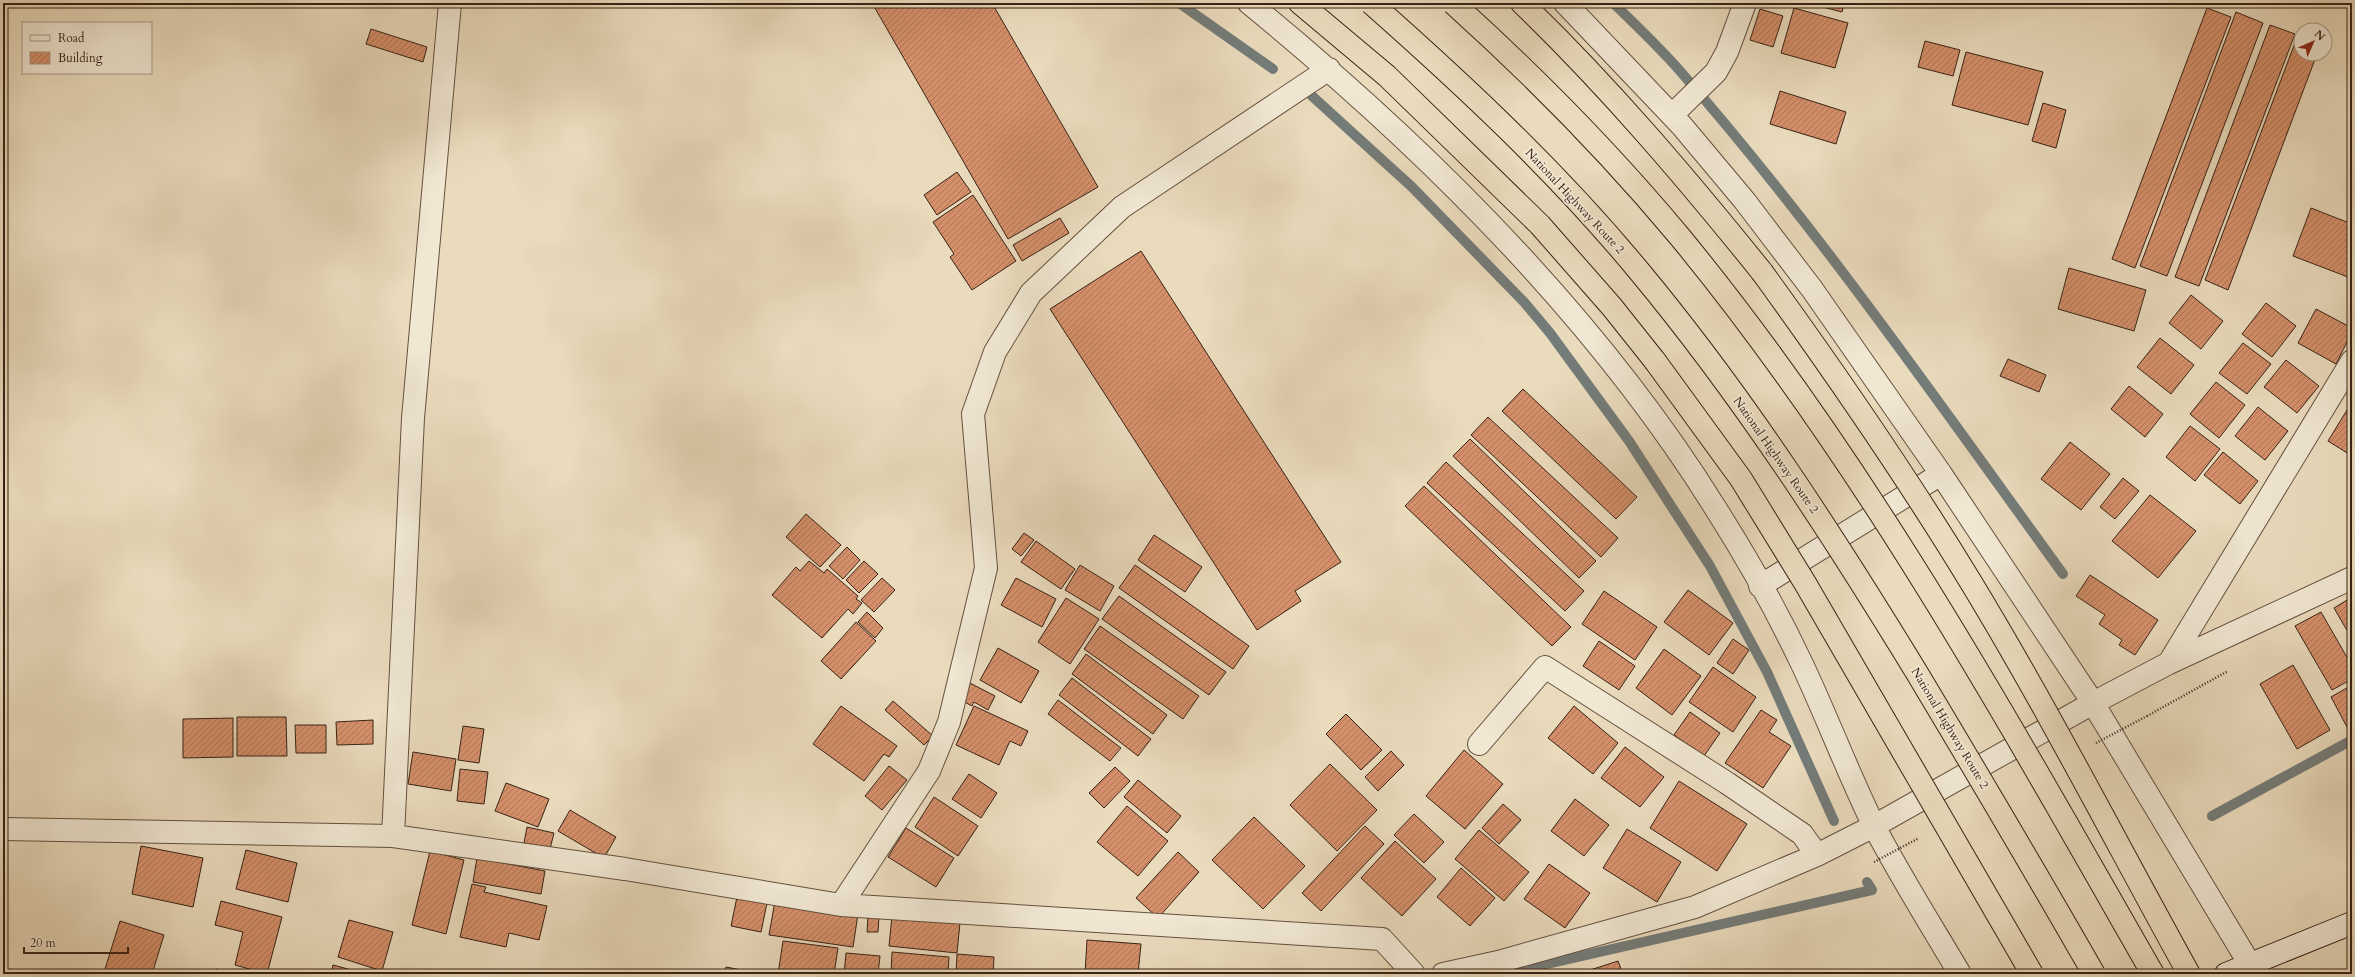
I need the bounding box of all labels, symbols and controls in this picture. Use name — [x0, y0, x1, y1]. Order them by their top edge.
legend — [22, 22, 152, 74]
north arrow — [2293, 22, 2333, 62]
text: N — [2311, 27, 2329, 44]
text: Road — [58, 30, 85, 46]
text: Building — [58, 50, 103, 66]
street label: National Highway Route 2 — [1522, 145, 1628, 257]
street label: National Highway Route 2 — [1730, 394, 1822, 516]
street label: National Highway Route 2 — [1907, 665, 1993, 791]
scale bar — [24, 929, 128, 955]
text: 20 m — [30, 935, 57, 951]

